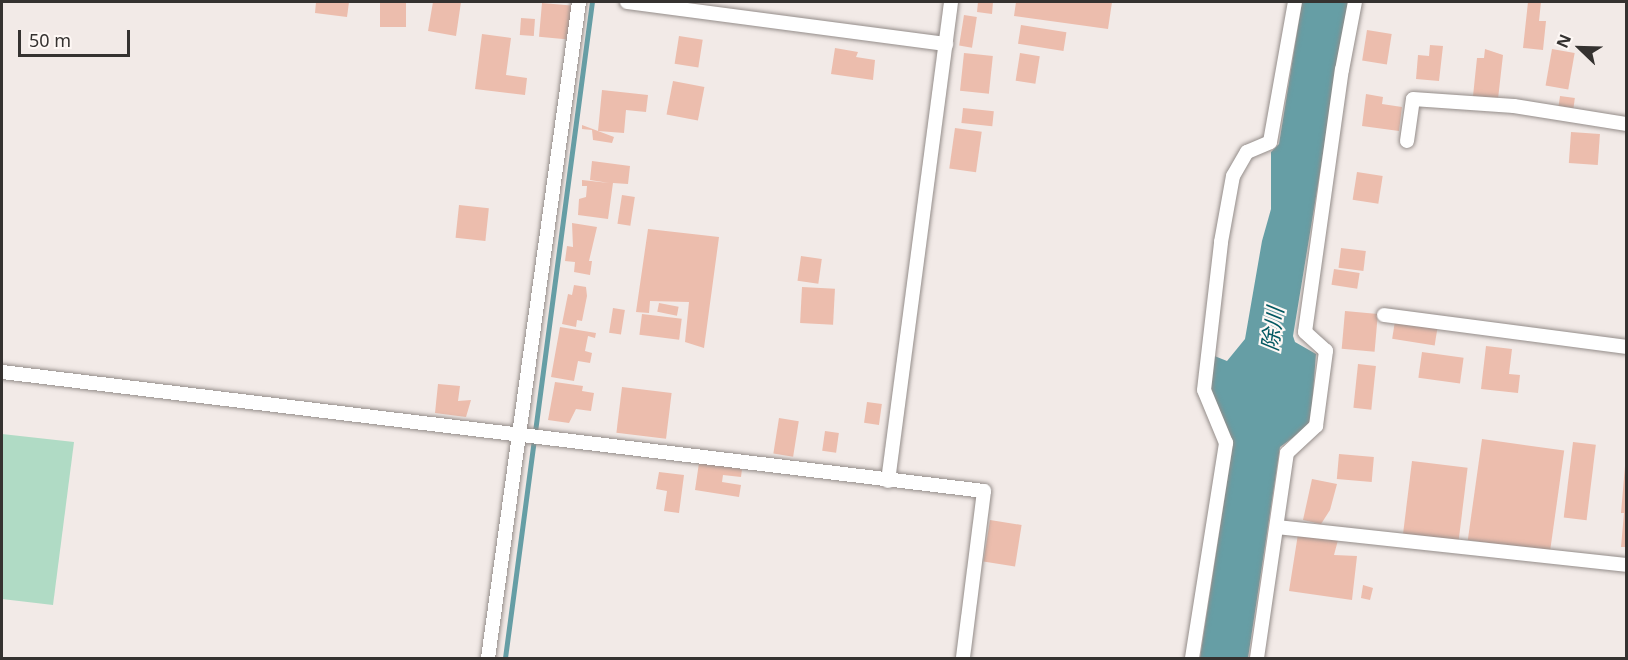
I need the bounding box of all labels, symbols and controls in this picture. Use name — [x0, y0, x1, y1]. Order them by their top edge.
scale bar — [21, 18, 134, 56]
north arrow — [1550, 18, 1610, 78]
text: 50 m — [29, 28, 71, 52]
text: N — [1551, 31, 1576, 51]
water label: 除川 — [1256, 305, 1288, 353]

